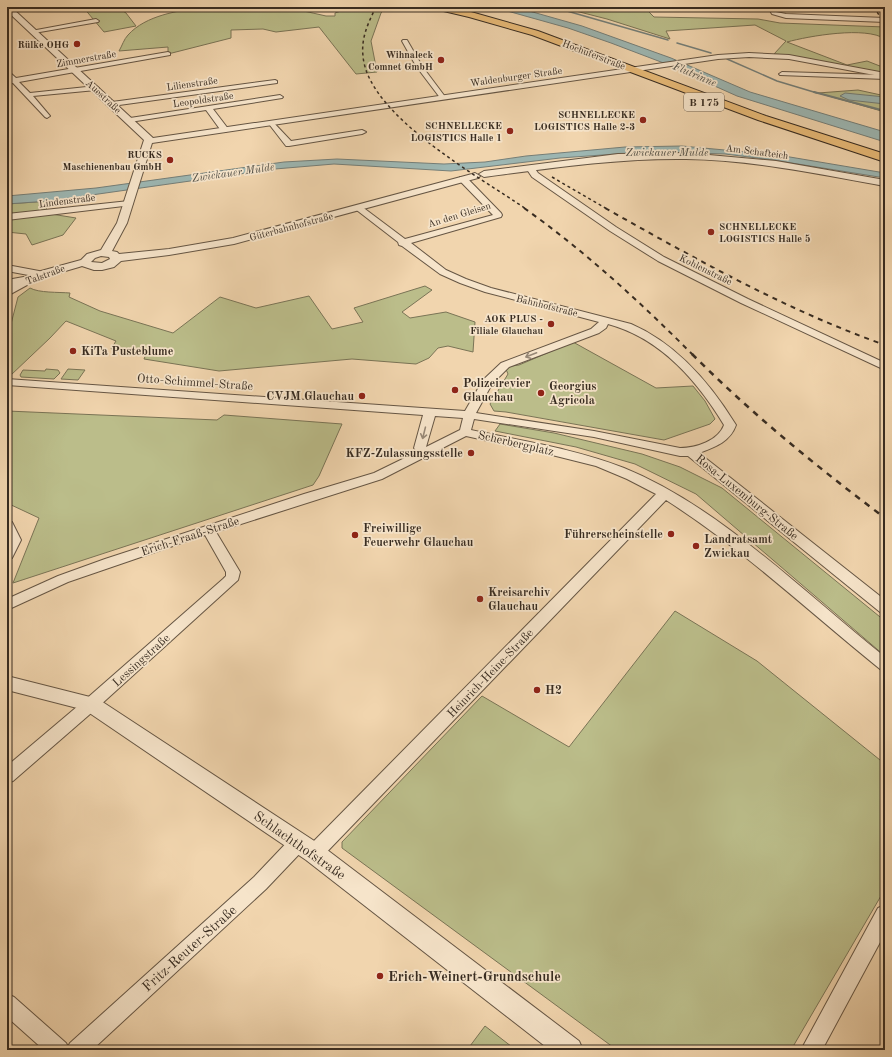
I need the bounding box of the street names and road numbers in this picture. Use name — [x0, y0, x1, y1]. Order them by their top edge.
street label: Hochuferstraße — [561, 38, 627, 72]
street label: Zimmerstraße — [55, 49, 117, 69]
street label: Waldenburger Straße — [469, 66, 563, 88]
street label: Lilienstraße — [166, 75, 219, 93]
street label: Auestraße — [84, 78, 123, 116]
street label: Leopoldstraße — [172, 91, 234, 109]
road number: B 175 — [684, 93, 724, 111]
street label: Am Schafteich — [725, 143, 789, 161]
street label: Lindenstraße — [38, 193, 96, 209]
street label: An den Gleisen — [427, 200, 493, 229]
street label: Güterbahnhofstraße — [248, 211, 335, 243]
street label: Kohlenstraße — [678, 253, 734, 287]
street label: Talstraße — [24, 263, 67, 287]
street label: Bahnhofstraße — [515, 293, 579, 319]
street label: Otto-Schimmel-Straße — [137, 373, 254, 393]
street label: Scherbergplatz — [477, 429, 555, 459]
street label: Rosa-Luxemburg-Straße — [693, 453, 800, 543]
street label: Erich-Fraaß-Straße — [140, 515, 241, 559]
street label: Heinrich-Heine-Straße — [445, 627, 536, 720]
street label: Lessingstraße — [111, 632, 173, 689]
street label: Schlachthofstraße — [251, 809, 348, 883]
street label: Fritz-Reuter-Straße — [140, 903, 239, 995]

